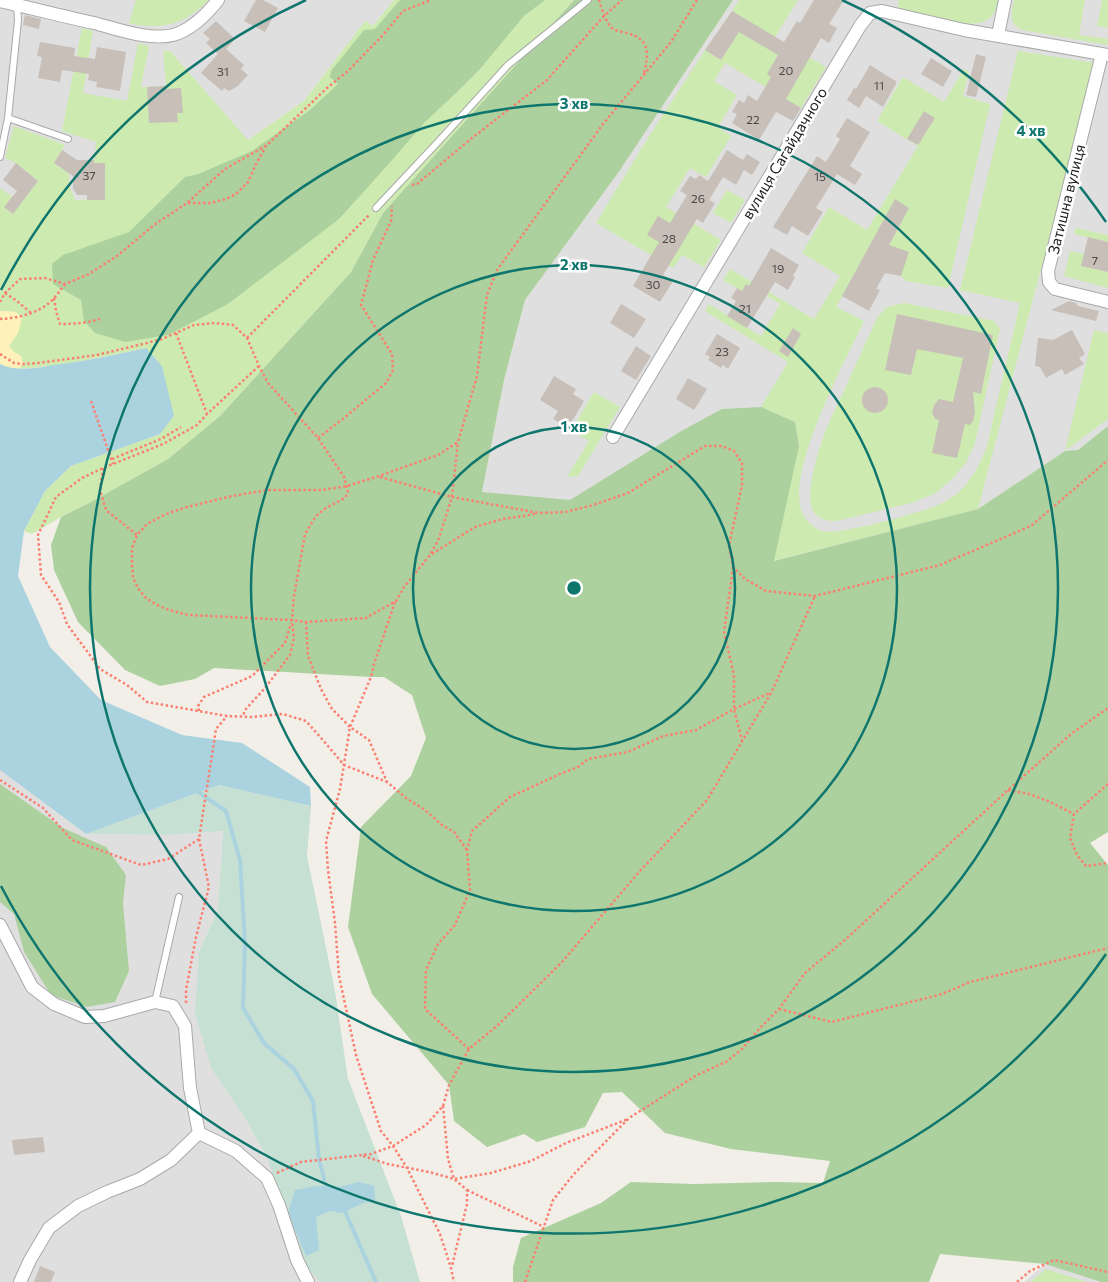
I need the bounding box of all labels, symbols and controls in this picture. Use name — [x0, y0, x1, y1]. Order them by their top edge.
house number: 20 — [779, 63, 793, 77]
house number: 31 — [217, 64, 229, 78]
house number: 11 — [874, 78, 884, 92]
street label: вулиця Сагайдачного — [738, 84, 830, 222]
text: 3 хв — [560, 94, 588, 112]
house number: 22 — [746, 112, 760, 126]
text: 4 хв — [1017, 121, 1045, 139]
street label: Затишна вулиця — [1044, 142, 1088, 256]
house number: 37 — [82, 168, 96, 182]
house number: 15 — [814, 169, 826, 183]
house number: 26 — [691, 191, 705, 205]
house number: 28 — [662, 231, 676, 245]
house number: 7 — [1092, 253, 1098, 267]
text: 2 хв — [560, 255, 588, 273]
house number: 19 — [772, 261, 784, 275]
house number: 30 — [646, 277, 661, 291]
house number: 21 — [739, 301, 751, 315]
house number: 23 — [715, 344, 729, 358]
text: 1 хв — [561, 417, 587, 435]
centre of rings — [565, 579, 583, 597]

